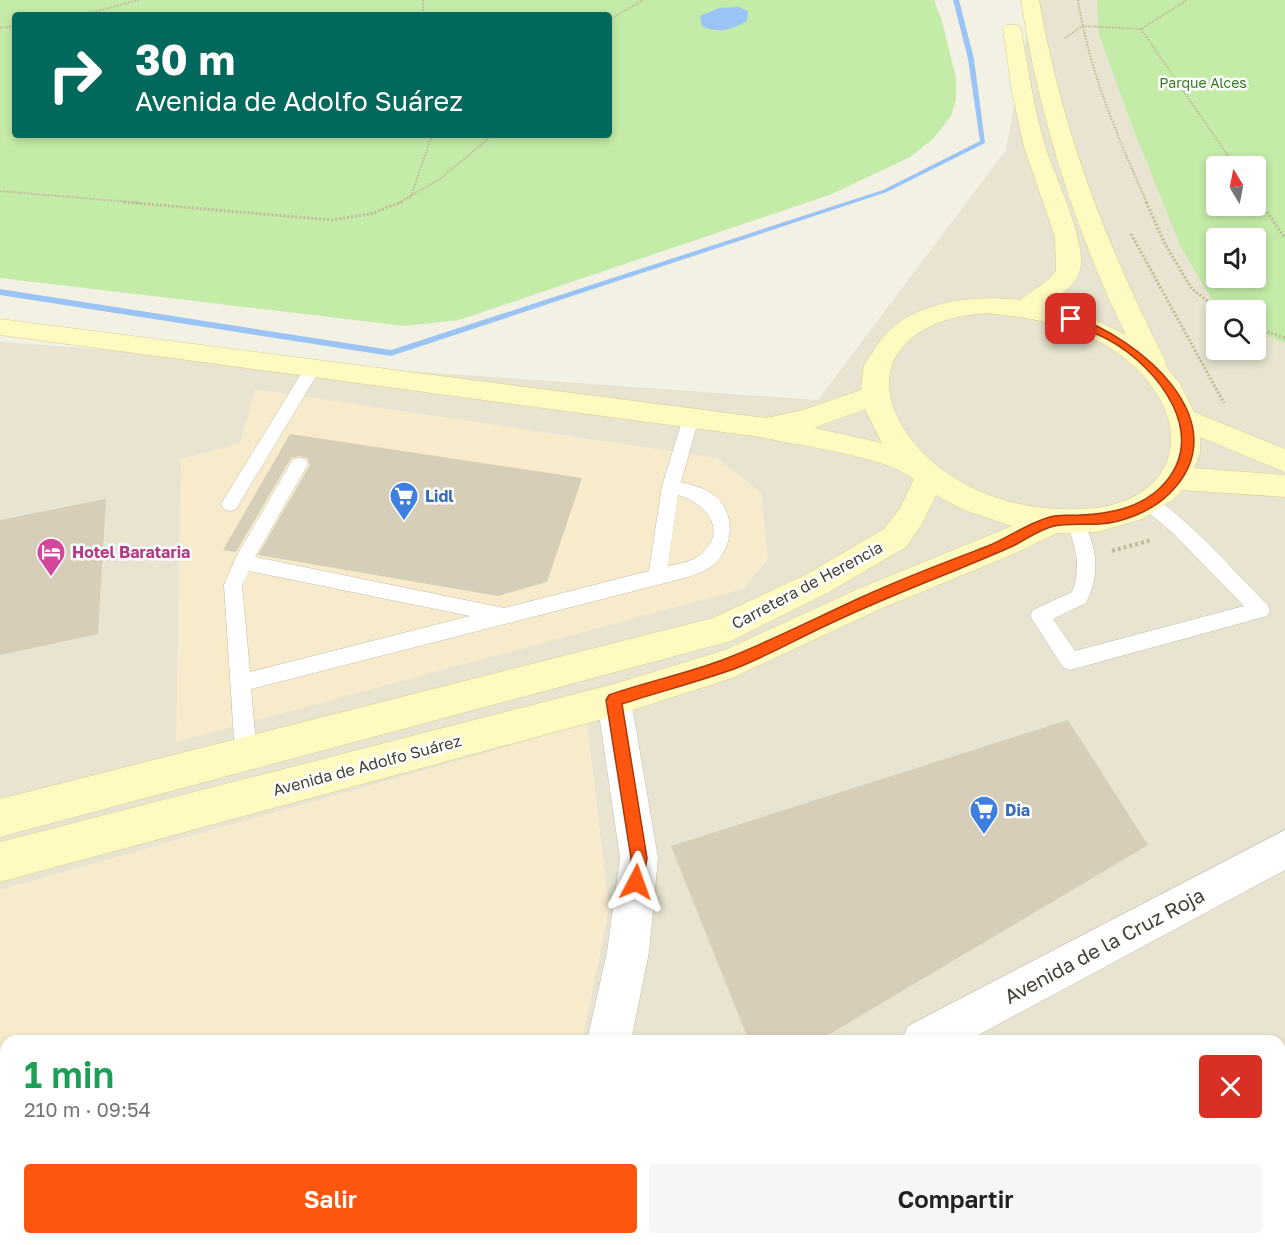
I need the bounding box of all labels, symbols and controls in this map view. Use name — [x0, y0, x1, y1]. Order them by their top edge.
text: 30 m — [135, 34, 235, 84]
icon: right — [36, 36, 114, 114]
park label: Parque Alces — [1159, 74, 1247, 91]
text: Avenida de Adolfo Suárez — [135, 85, 463, 117]
north arrow — [1206, 156, 1266, 216]
map controls — [1206, 156, 1266, 360]
button: sound — [1206, 228, 1266, 288]
pin — [1045, 293, 1096, 344]
button: search — [1206, 300, 1266, 360]
icon: arrive — [1054, 302, 1087, 335]
supermarket icon: Lidl — [388, 480, 420, 522]
place label: Lidl — [425, 486, 454, 506]
hotel icon: Hotel Barataria — [35, 536, 67, 578]
street label: Carretera de Herencia — [728, 537, 886, 633]
place label: Hotel Barataria — [72, 542, 190, 562]
street label: Avenida de Adolfo Suárez — [271, 730, 463, 800]
supermarket icon: Dia — [968, 794, 1000, 836]
place label: Dia — [1005, 800, 1030, 820]
position arrow — [604, 850, 668, 914]
street label: Avenida de la Cruz Roja — [1000, 882, 1208, 1008]
text: 1 min — [24, 1053, 114, 1096]
button: close — [1199, 1055, 1262, 1118]
text: 210 m · 09:54 — [24, 1097, 151, 1121]
button: Salir — [24, 1164, 637, 1233]
button: Compartir — [649, 1164, 1262, 1233]

